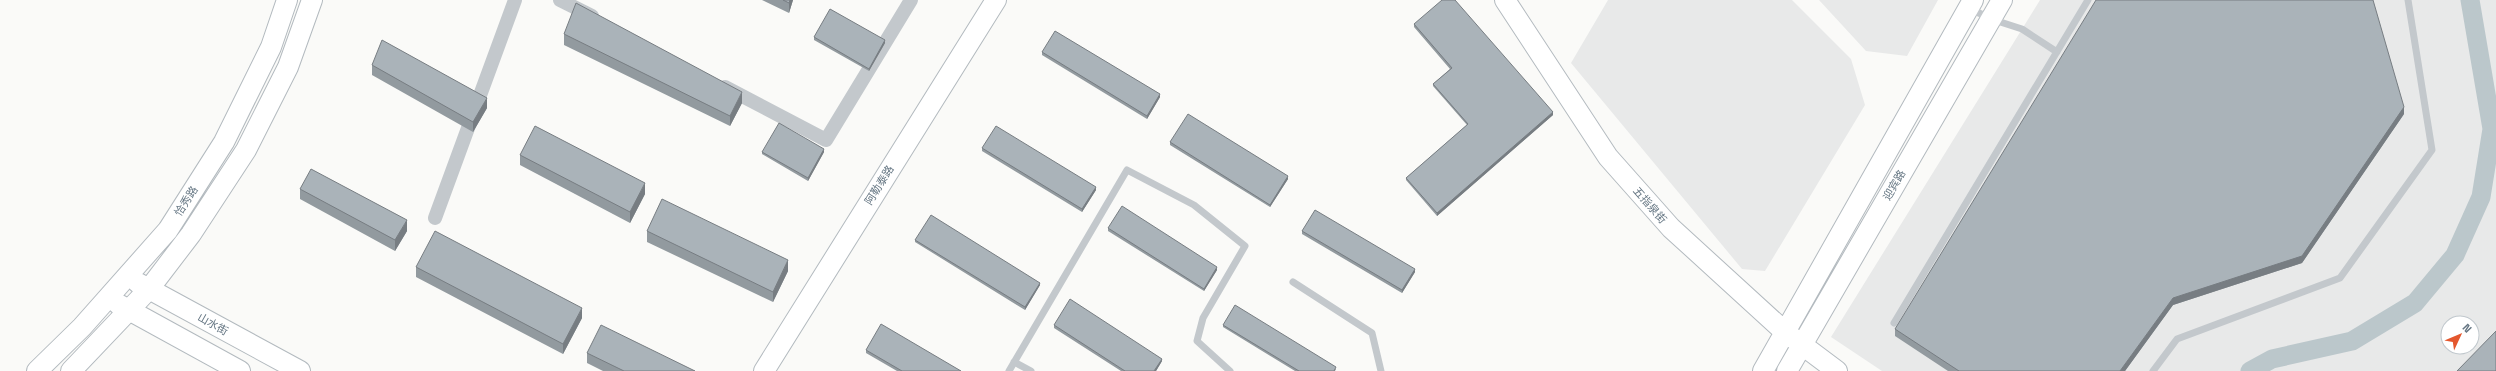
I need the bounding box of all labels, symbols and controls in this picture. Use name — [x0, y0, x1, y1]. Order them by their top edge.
street label: 阿勒泰路 — [861, 163, 897, 207]
street label: 迎宾路 — [1880, 167, 1908, 203]
street label: 恰秀路 — [171, 183, 201, 219]
street label: 五指泉街 — [1630, 184, 1670, 226]
street label: 山水街 — [195, 310, 231, 338]
north arrow — [2440, 315, 2480, 355]
text: N — [2460, 321, 2475, 336]

